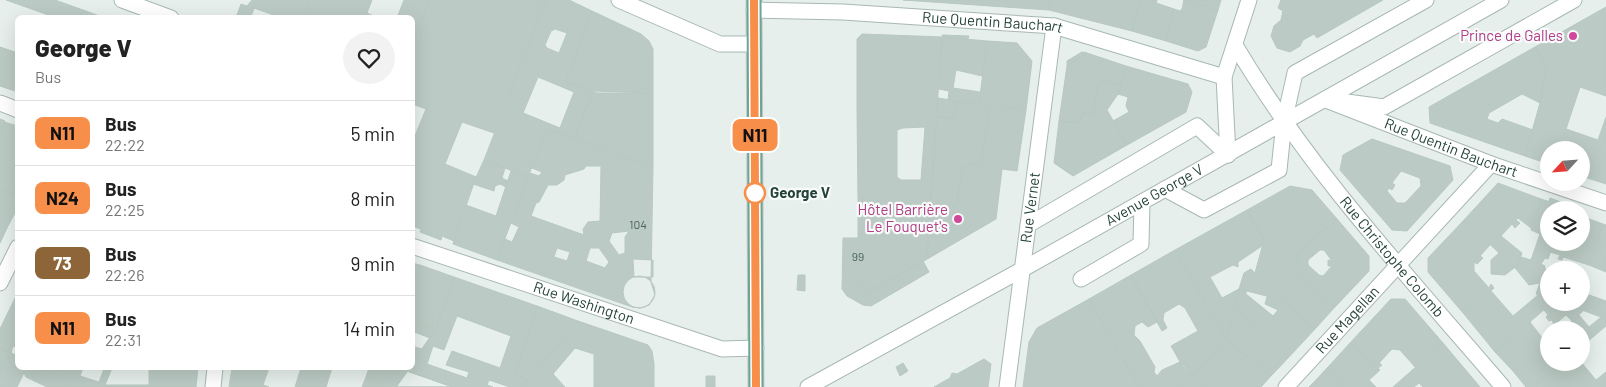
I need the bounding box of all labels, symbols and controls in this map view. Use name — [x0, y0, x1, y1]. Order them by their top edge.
street label: Rue Quentin Bauchart — [922, 7, 1066, 36]
place label: Prince de Galles — [1460, 26, 1563, 44]
marker: Prince de Galles — [1567, 30, 1579, 42]
button: heart — [343, 32, 395, 84]
text: George V — [35, 33, 132, 62]
text: Bus — [35, 67, 61, 86]
text: Bus — [105, 112, 137, 135]
street label: Rue Quentin Bauchart — [1382, 114, 1520, 180]
line badge: N11 — [726, 119, 784, 151]
text: N11 — [50, 122, 75, 144]
text: 5 min — [351, 122, 395, 145]
text: N11 — [743, 124, 767, 146]
text: 22:22 — [105, 135, 145, 154]
north arrow — [1540, 141, 1590, 191]
map controls — [1540, 141, 1590, 371]
street label: Avenue George V — [1102, 159, 1206, 229]
street label: Rue Vernet — [1016, 171, 1043, 244]
text: Bus — [105, 177, 137, 200]
marker: George V — [744, 182, 766, 204]
place label: George V — [770, 183, 830, 201]
text: N24 — [46, 187, 79, 209]
text: 8 min — [351, 187, 395, 210]
street label: Rue Christophe Colomb — [1337, 192, 1448, 320]
text: 22:25 — [105, 200, 144, 219]
place label: Hôtel Barrière Le Fouquet's — [857, 200, 948, 235]
button: layers — [1540, 201, 1590, 251]
marker: Hôtel Barrière Le Fouquet's — [952, 213, 964, 225]
house number: 104 — [629, 217, 647, 231]
text: Bus — [105, 242, 137, 265]
house number: 99 — [852, 249, 864, 263]
text: 73 — [53, 252, 72, 274]
text: 9 min — [351, 252, 395, 275]
button: + — [1540, 261, 1590, 311]
text: 22:26 — [105, 265, 144, 284]
street label: Rue Washington — [531, 277, 637, 327]
street label: Rue Magellan — [1311, 282, 1382, 357]
text: Bus — [105, 307, 137, 330]
text: N11 — [50, 317, 75, 339]
text: 14 min — [343, 317, 395, 340]
button: − — [1540, 321, 1590, 371]
text: 22:31 — [105, 330, 141, 349]

